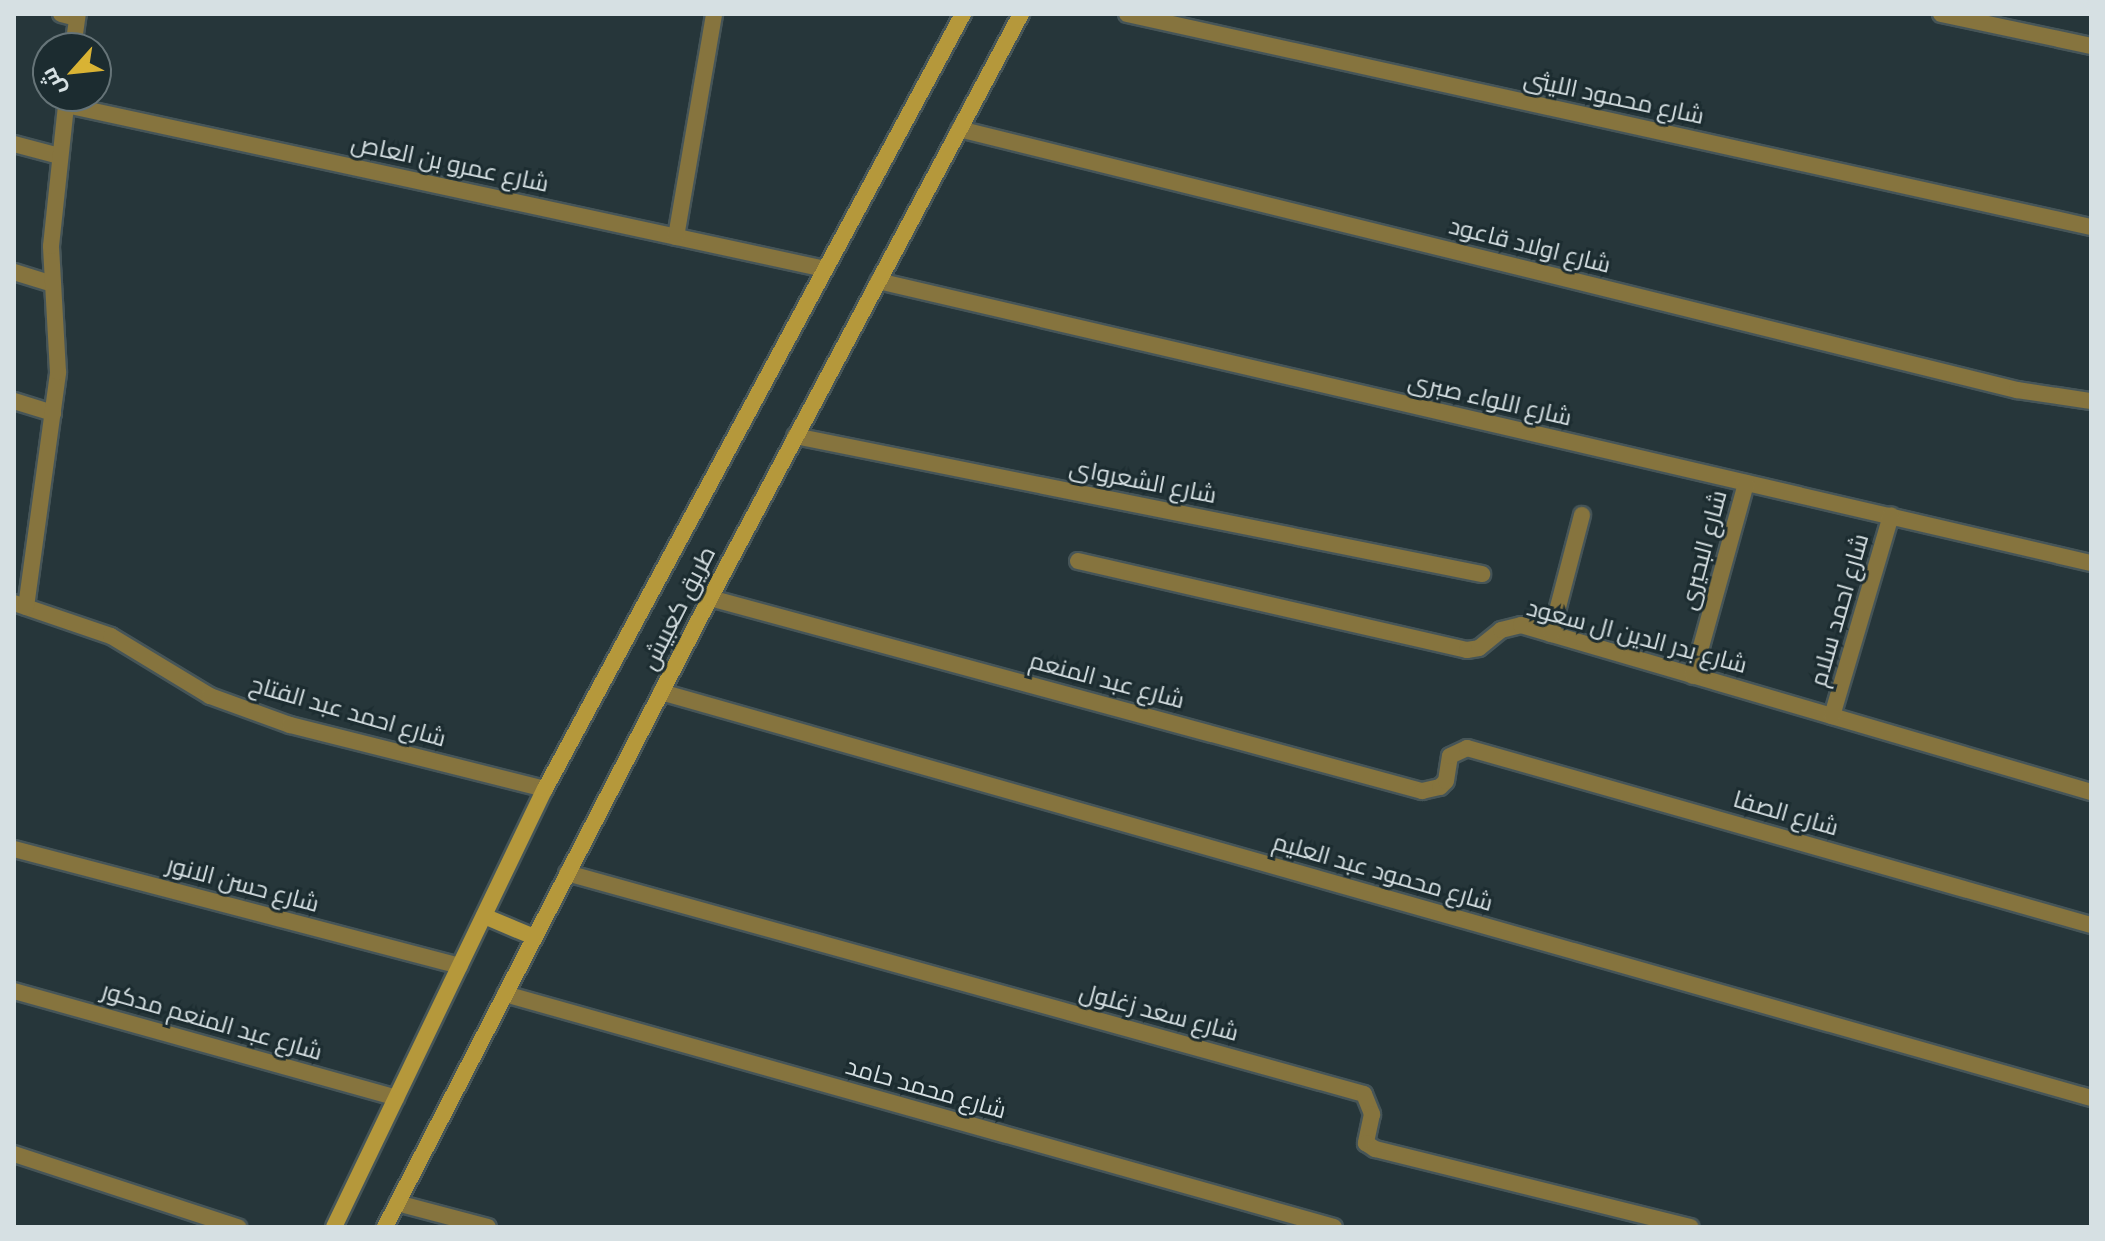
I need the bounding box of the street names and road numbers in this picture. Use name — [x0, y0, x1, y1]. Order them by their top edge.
street label: شارع محمود الليثى — [1521, 64, 1707, 130]
street label: شارع عمرو بن العاص — [349, 128, 551, 198]
street label: شارع اولاد قاعود — [1446, 211, 1614, 279]
street label: شارع اللواء صبرى — [1405, 366, 1575, 432]
street label: شارع الشعرواى — [1067, 453, 1219, 509]
street label: شارع البحيرى — [1673, 487, 1733, 613]
street label: شارع احمد سلام — [1803, 530, 1875, 690]
street label: طريق كعبيش — [635, 541, 721, 675]
street label: شارع بدر الدين ال سعود — [1524, 593, 1750, 679]
street label: شارع عبد المنعم — [1026, 645, 1188, 715]
street label: شارع احمد عبد الفتاح — [247, 669, 449, 753]
street label: شارع الصفا — [1730, 784, 1842, 842]
street label: شارع محمود عبد العليم — [1270, 827, 1496, 917]
street label: شارع حسن الانور — [164, 850, 322, 918]
street label: شارع عبد المنعم مدكور — [98, 976, 326, 1066]
street label: شارع سعد زغلول — [1076, 977, 1242, 1047]
street label: شارع محمد حامد — [843, 1051, 1009, 1125]

